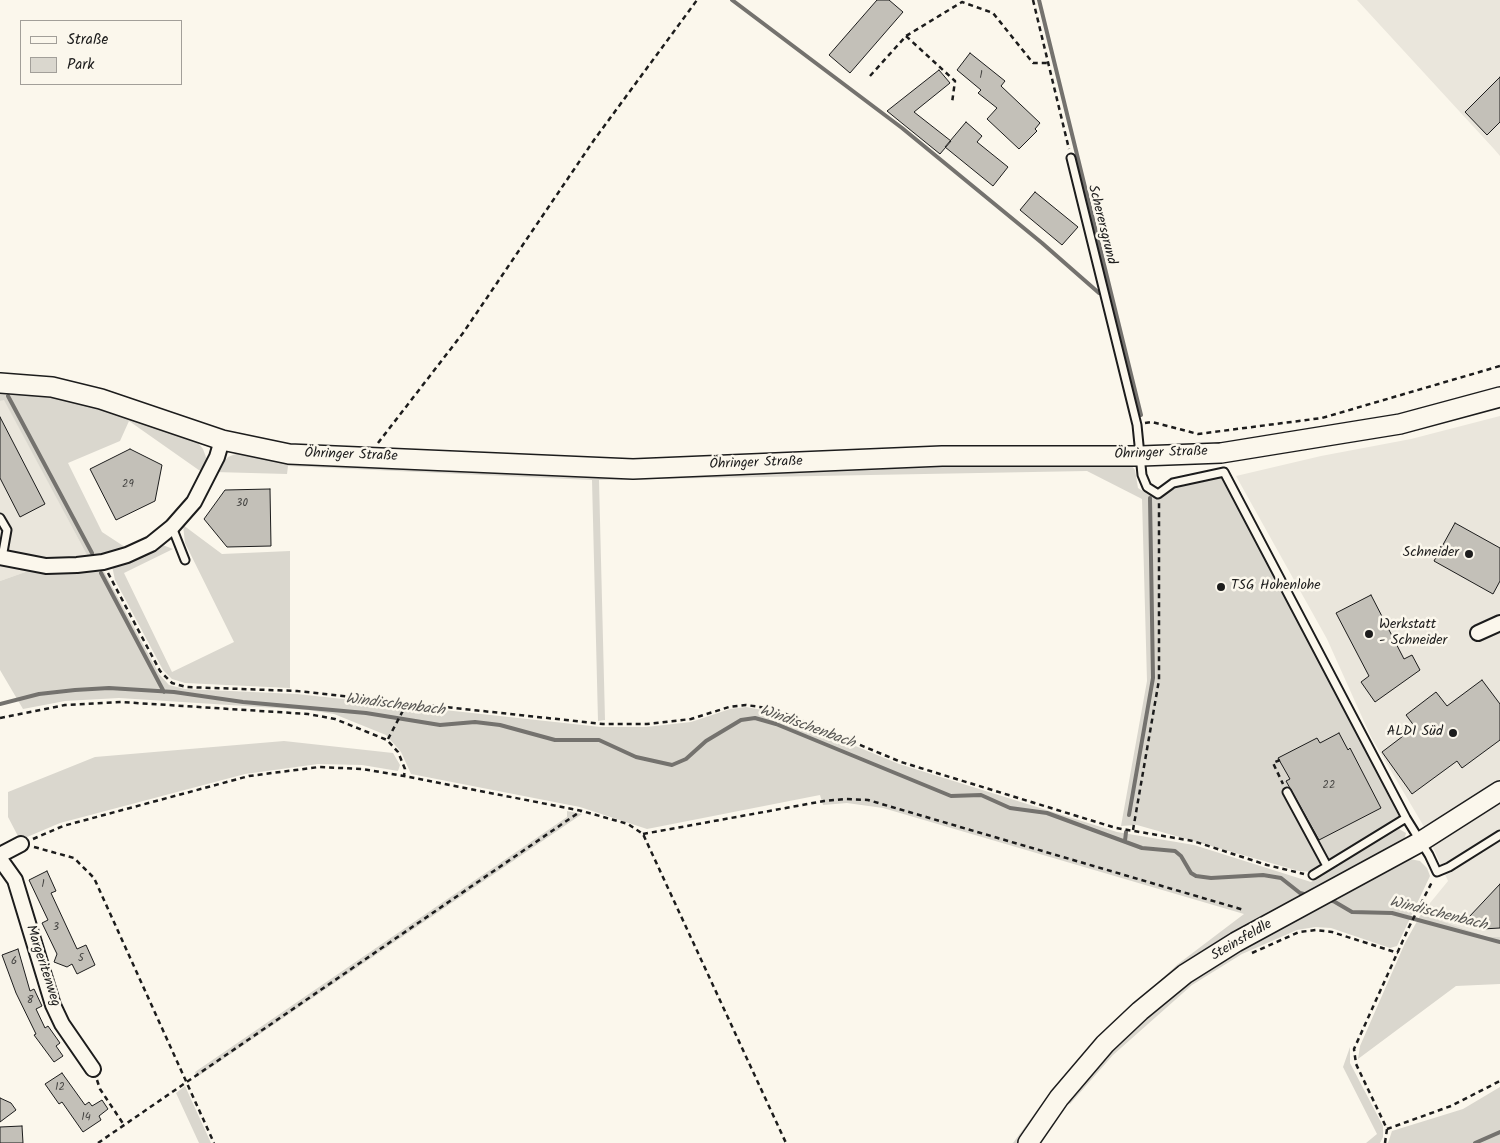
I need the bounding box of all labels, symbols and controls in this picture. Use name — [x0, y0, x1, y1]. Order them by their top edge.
legend — [20, 20, 182, 85]
text: Straße — [67, 28, 108, 52]
text: Park — [67, 53, 94, 77]
house number: 1 — [979, 69, 983, 83]
street label: Scherersgrund — [1083, 183, 1119, 267]
street label: Öhringer Straße — [1114, 444, 1208, 464]
street label: Öhringer Straße — [304, 446, 398, 466]
street label: Öhringer Straße — [709, 454, 803, 474]
house number: 29 — [122, 478, 134, 492]
house number: 30 — [236, 497, 248, 511]
place label: Schneider — [1403, 546, 1459, 562]
marker: Schneider — [1463, 548, 1475, 560]
place label: TSG Hohenlohe — [1231, 579, 1321, 595]
marker: TSG Hohenlohe — [1215, 581, 1227, 593]
place label: Werkstatt - Schneider — [1379, 618, 1447, 650]
marker: Werkstatt - Schneider — [1363, 628, 1375, 640]
water label: Windischenbach — [344, 691, 446, 721]
water label: Windischenbach — [757, 702, 857, 754]
place label: ALDI Süd — [1387, 725, 1443, 741]
marker: ALDI Süd — [1447, 727, 1459, 739]
house number: 22 — [1323, 779, 1335, 793]
house number: 1 — [41, 878, 45, 892]
water label: Windischenbach — [1387, 894, 1489, 936]
street label: Steinsfeldle — [1209, 917, 1275, 965]
house number: 3 — [53, 921, 59, 935]
street label: Margeritenweg — [21, 923, 63, 1009]
house number: 5 — [78, 952, 84, 966]
house number: 6 — [11, 955, 17, 969]
house number: 8 — [27, 994, 33, 1008]
house number: 12 — [55, 1081, 65, 1095]
house number: 14 — [81, 1111, 91, 1125]

